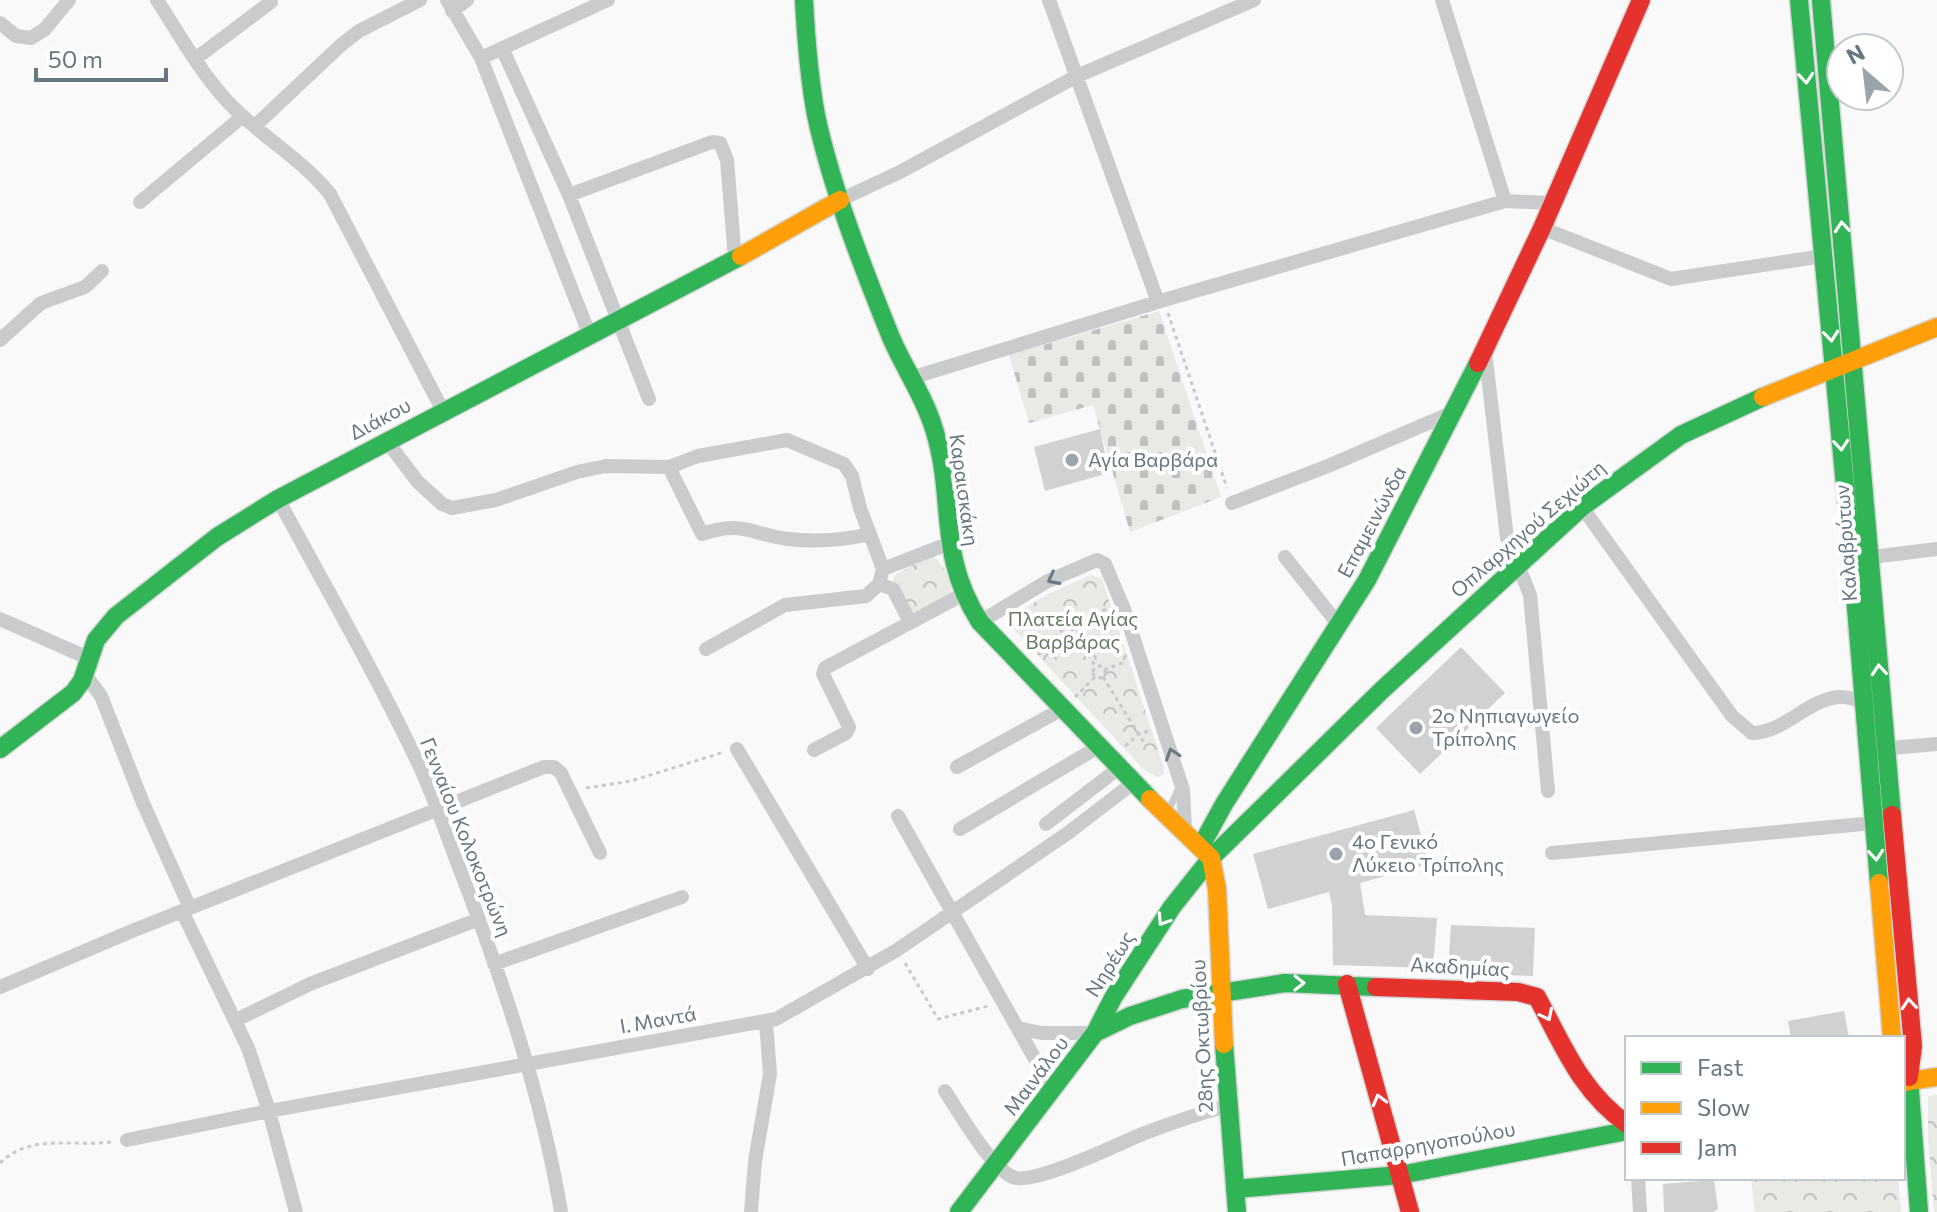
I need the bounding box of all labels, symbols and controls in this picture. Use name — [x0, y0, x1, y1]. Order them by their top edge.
scale bar — [36, 32, 166, 82]
north arrow — [1825, 32, 1905, 112]
text: N — [1842, 38, 1869, 70]
text: 50 m — [48, 44, 103, 73]
one-way arrow — [1798, 72, 1815, 85]
one-way arrow — [1834, 220, 1851, 233]
one-way arrow — [1823, 330, 1840, 343]
street label: Διάκου — [345, 392, 414, 444]
street label: Καραισκάκη — [945, 432, 985, 547]
one-way arrow — [1833, 439, 1850, 452]
place label: Αγία Βαρβάρα — [1088, 447, 1218, 471]
marker: Αγία Βαρβάρα — [1063, 451, 1081, 469]
street label: Οπλαρχηγού Σεχιώτη — [1445, 455, 1610, 602]
street label: Επαμεινώνδα — [1332, 462, 1411, 581]
street label: Καλαβρύτων — [1829, 484, 1861, 602]
one-way arrow — [1046, 570, 1061, 585]
park label: Πλατεία Αγίας Βαρβάρας — [1008, 606, 1138, 653]
one-way arrow — [1871, 663, 1888, 676]
place label: 2ο Νηπιαγωγείο Τρίπολης — [1432, 703, 1579, 750]
marker: 2ο Νηπιαγωγείο Τρίπολης — [1407, 719, 1425, 737]
street label: Γενναίου Κολοκοτρώνη — [416, 734, 518, 939]
one-way arrow — [1165, 748, 1181, 762]
place label: 4ο Γενικό Λύκειο Τρίπολης — [1352, 829, 1504, 876]
marker: 4ο Γενικό Λύκειο Τρίπολης — [1327, 845, 1345, 863]
one-way arrow — [1868, 849, 1885, 862]
one-way arrow — [1158, 911, 1173, 926]
street label: Νηρέως — [1080, 926, 1139, 1001]
street label: Ακαδημίας — [1410, 951, 1510, 981]
street label: 28ης Οκτωβρίου — [1185, 959, 1217, 1113]
one-way arrow — [1293, 975, 1306, 992]
one-way arrow — [1901, 997, 1918, 1010]
street label: Ι. Μαντά — [618, 1000, 698, 1038]
one-way arrow — [1538, 1007, 1553, 1022]
street label: Μαινάλου — [998, 1031, 1073, 1120]
legend — [1625, 1036, 1905, 1180]
text: Fast — [1697, 1052, 1744, 1081]
text: Slow — [1697, 1092, 1750, 1121]
one-way arrow — [1372, 1093, 1388, 1107]
street label: Παπαρρηγοπούλου — [1339, 1116, 1517, 1170]
text: Jam — [1697, 1132, 1737, 1161]

